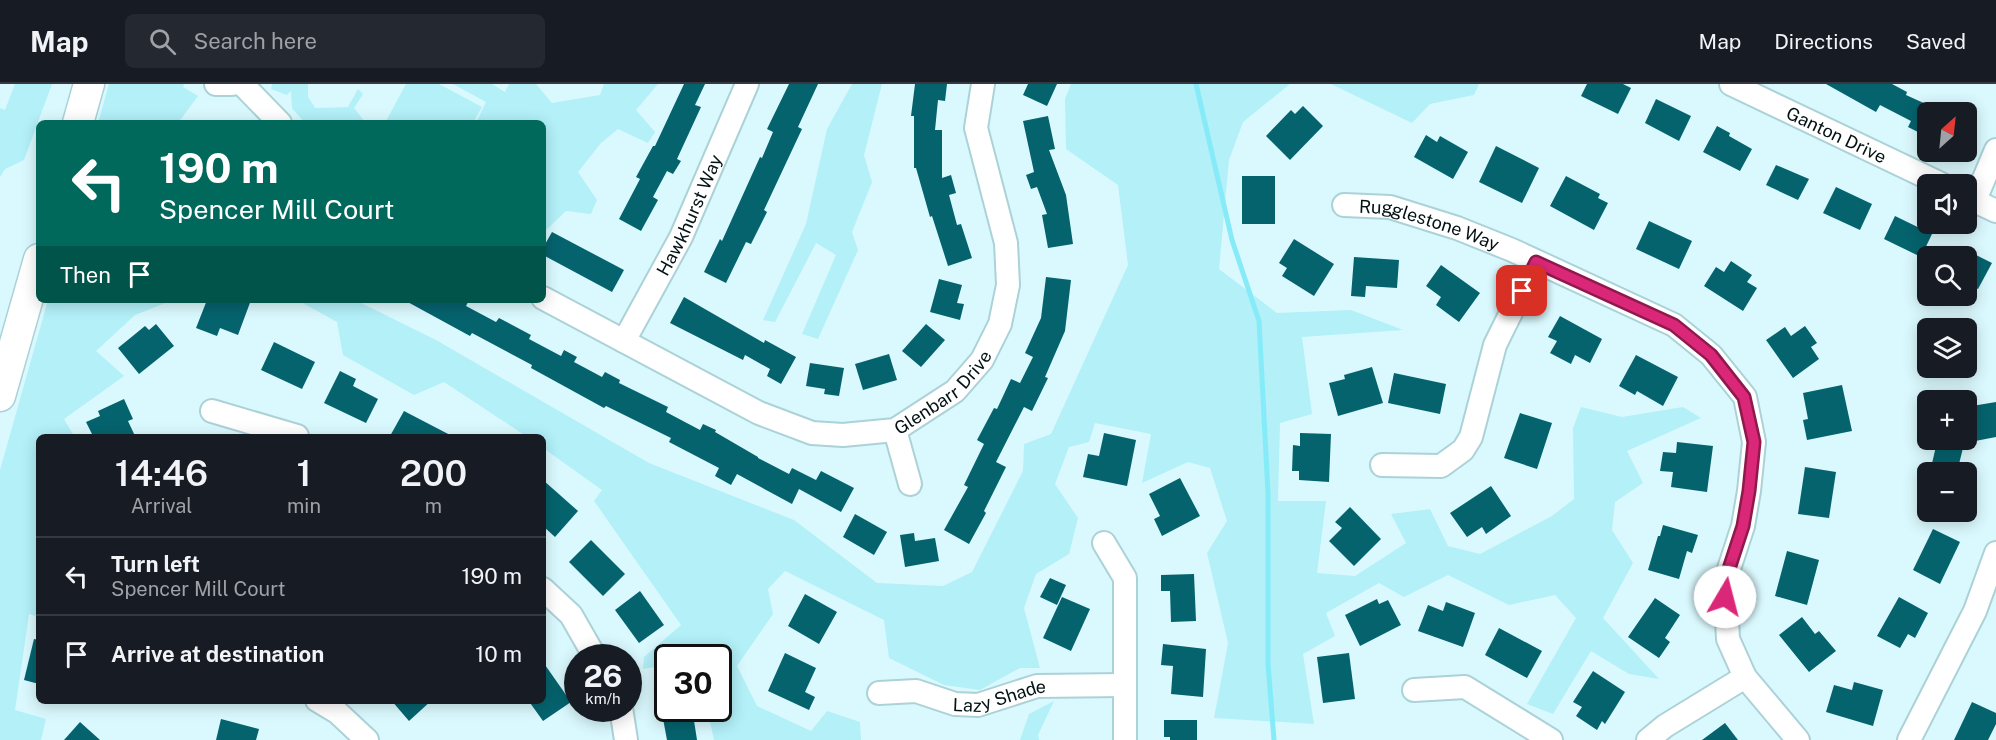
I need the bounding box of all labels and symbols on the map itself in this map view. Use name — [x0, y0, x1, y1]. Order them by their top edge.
street label: Ganton Drive — [1783, 102, 1890, 167]
north arrow — [1917, 102, 1977, 162]
street label: Hawkhurst Way — [652, 151, 726, 279]
street label: Rugglestone Way — [1359, 195, 1503, 254]
pin — [1496, 265, 1547, 316]
street label: Glenbarr Drive — [890, 347, 995, 438]
position arrow — [1693, 565, 1757, 629]
speed limit sign: 30 — [654, 644, 732, 722]
street label: Lazy Shade — [952, 675, 1046, 716]

